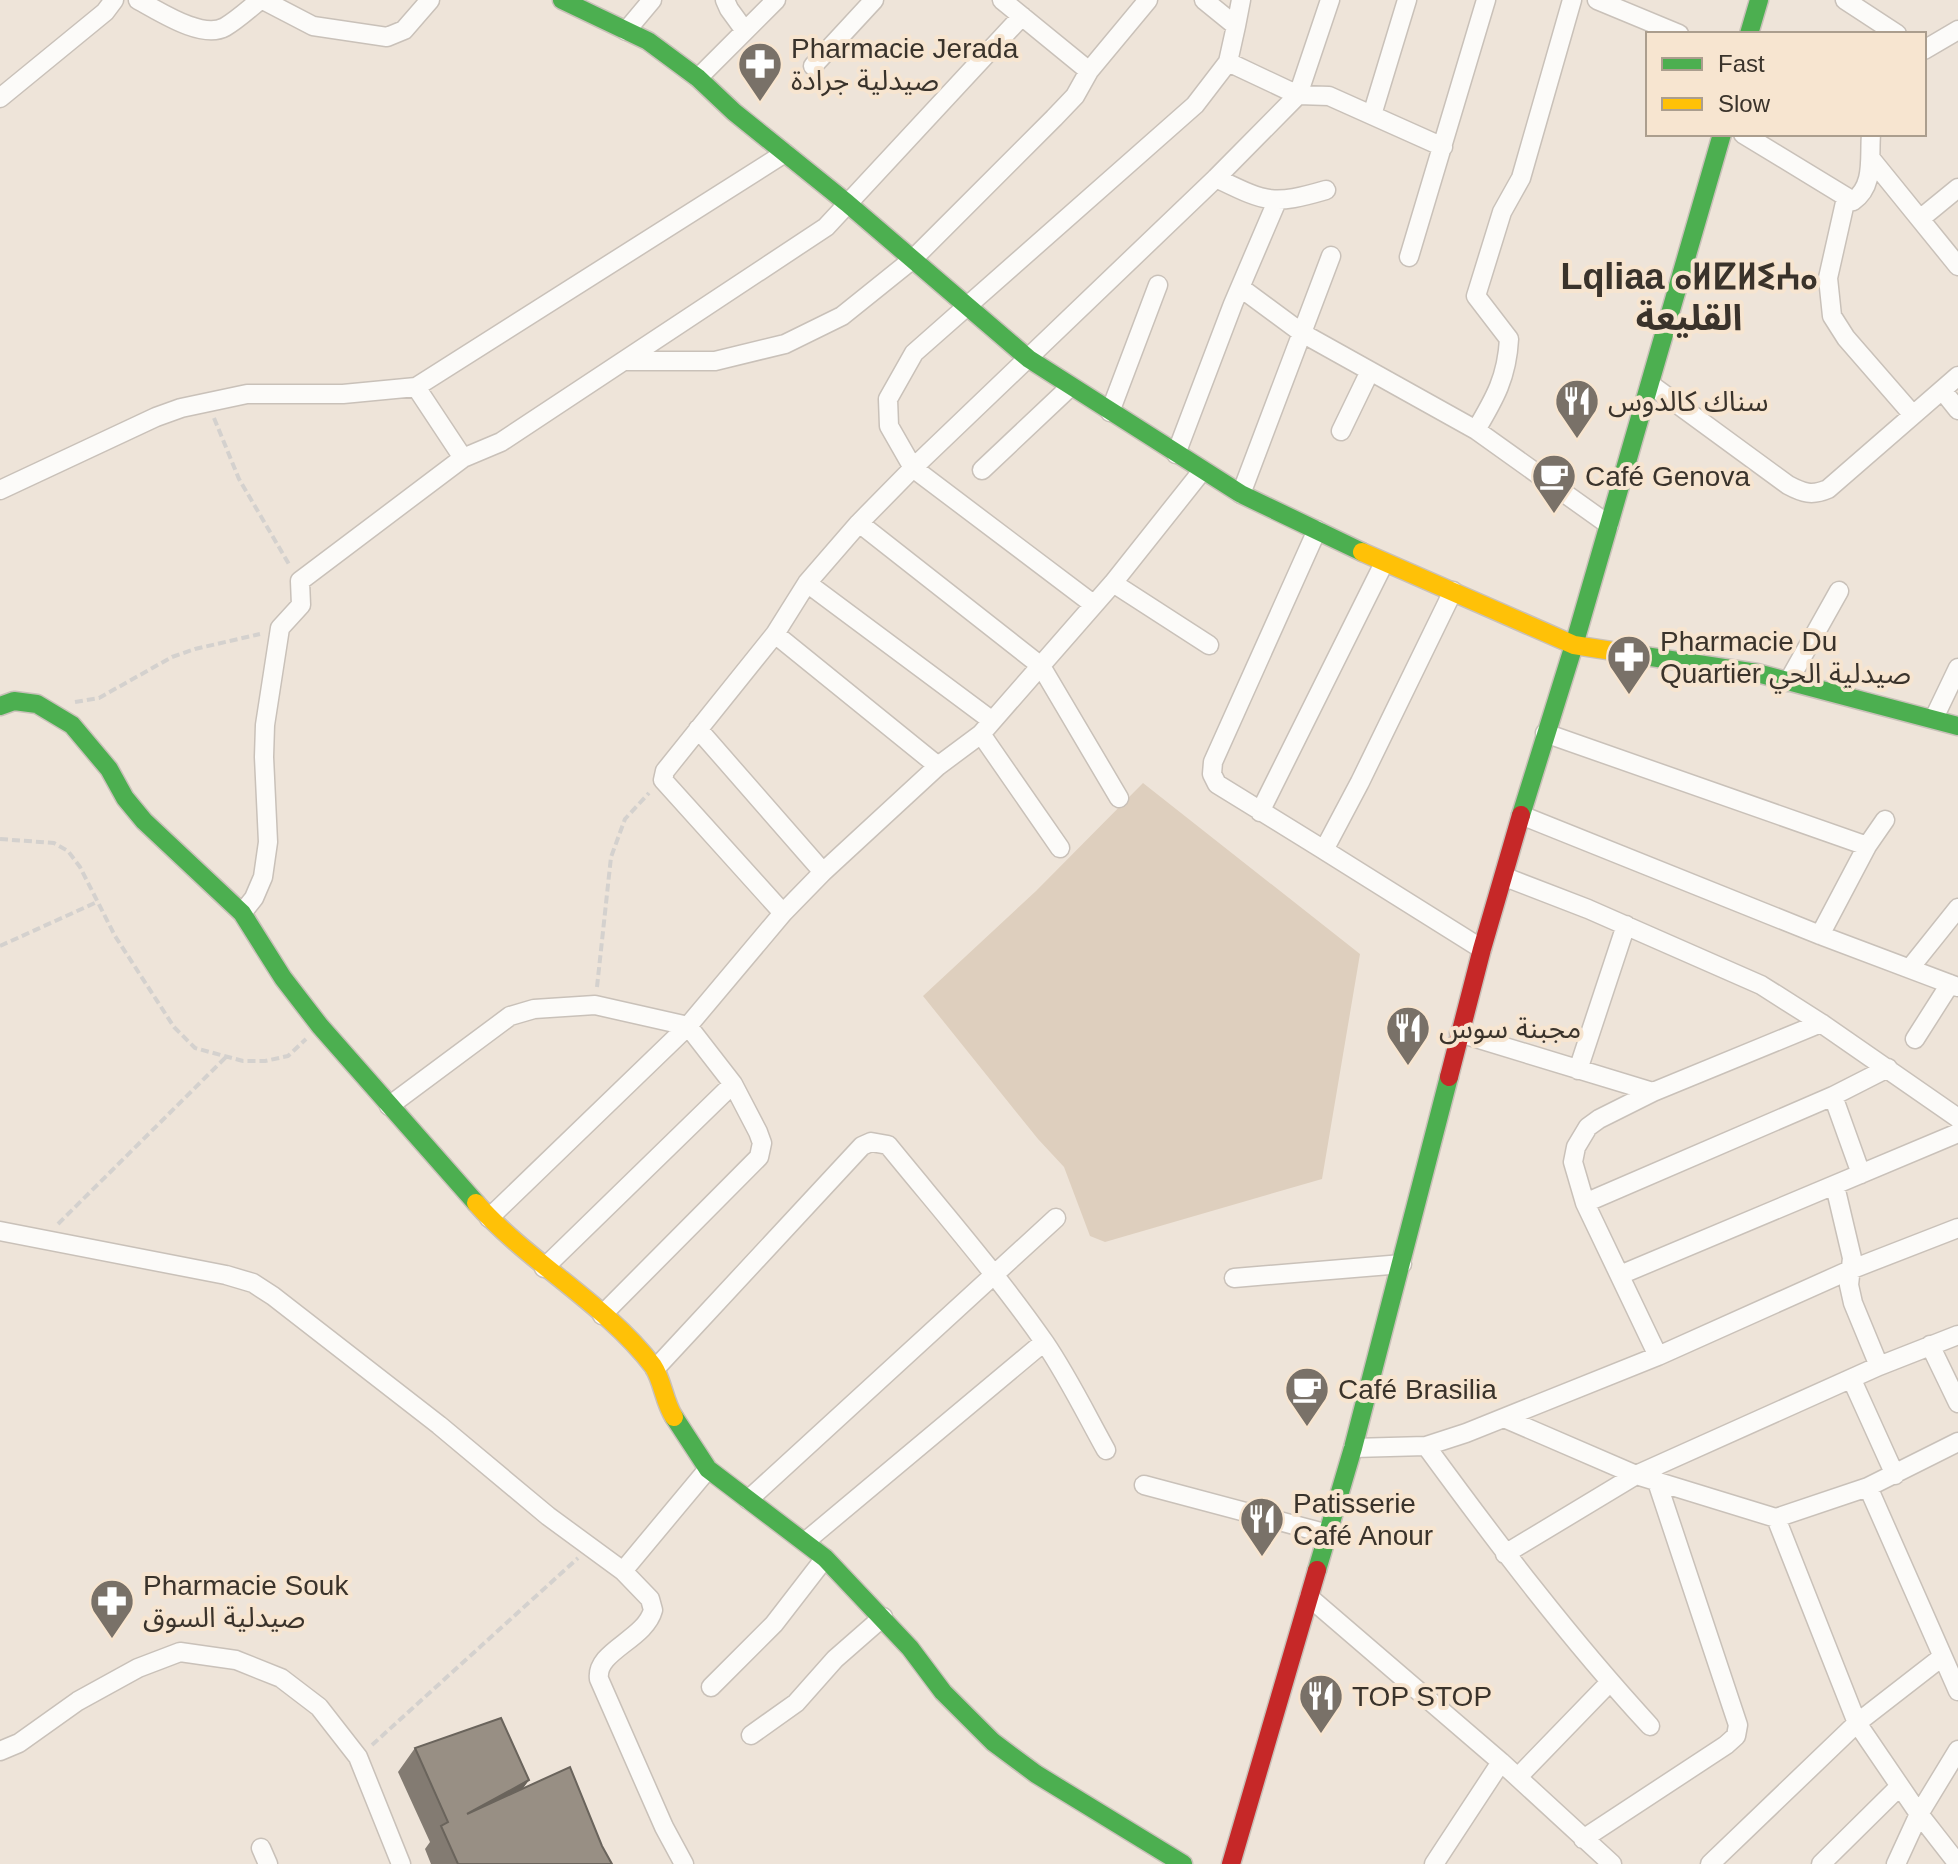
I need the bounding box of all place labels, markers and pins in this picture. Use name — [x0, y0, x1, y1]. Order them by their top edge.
place label: Pharmacie Jerada صيدلية جرادة — [791, 33, 1019, 97]
pharmacy icon: Pharmacie Jerada صيدلية جرادة — [736, 40, 784, 103]
restaurant icon: سناك كالدوس — [1553, 377, 1601, 440]
place label: سناك كالدوس — [1608, 386, 1768, 418]
cafe icon: Café Genova — [1530, 452, 1578, 515]
place label: Café Genova — [1585, 461, 1750, 492]
place label: Pharmacie Du Quartier صيدلية الحي — [1660, 626, 1911, 694]
pharmacy icon: Pharmacie Du Quartier صيدلية الحي — [1605, 633, 1653, 696]
restaurant icon: مجبنة سوس — [1384, 1004, 1432, 1067]
place label: مجبنة سوس — [1439, 1013, 1581, 1045]
cafe icon: Café Brasilia — [1283, 1365, 1331, 1428]
place label: Café Brasilia — [1338, 1374, 1497, 1405]
place label: Patisserie Café Anour — [1293, 1488, 1433, 1551]
restaurant icon: Patisserie Café Anour — [1238, 1495, 1286, 1558]
place label: Pharmacie Souk صيدلية السوق — [143, 1570, 349, 1634]
pharmacy icon: Pharmacie Souk صيدلية السوق — [88, 1577, 136, 1640]
restaurant icon: TOP STOP — [1297, 1672, 1345, 1735]
place label: TOP STOP — [1352, 1681, 1492, 1712]

